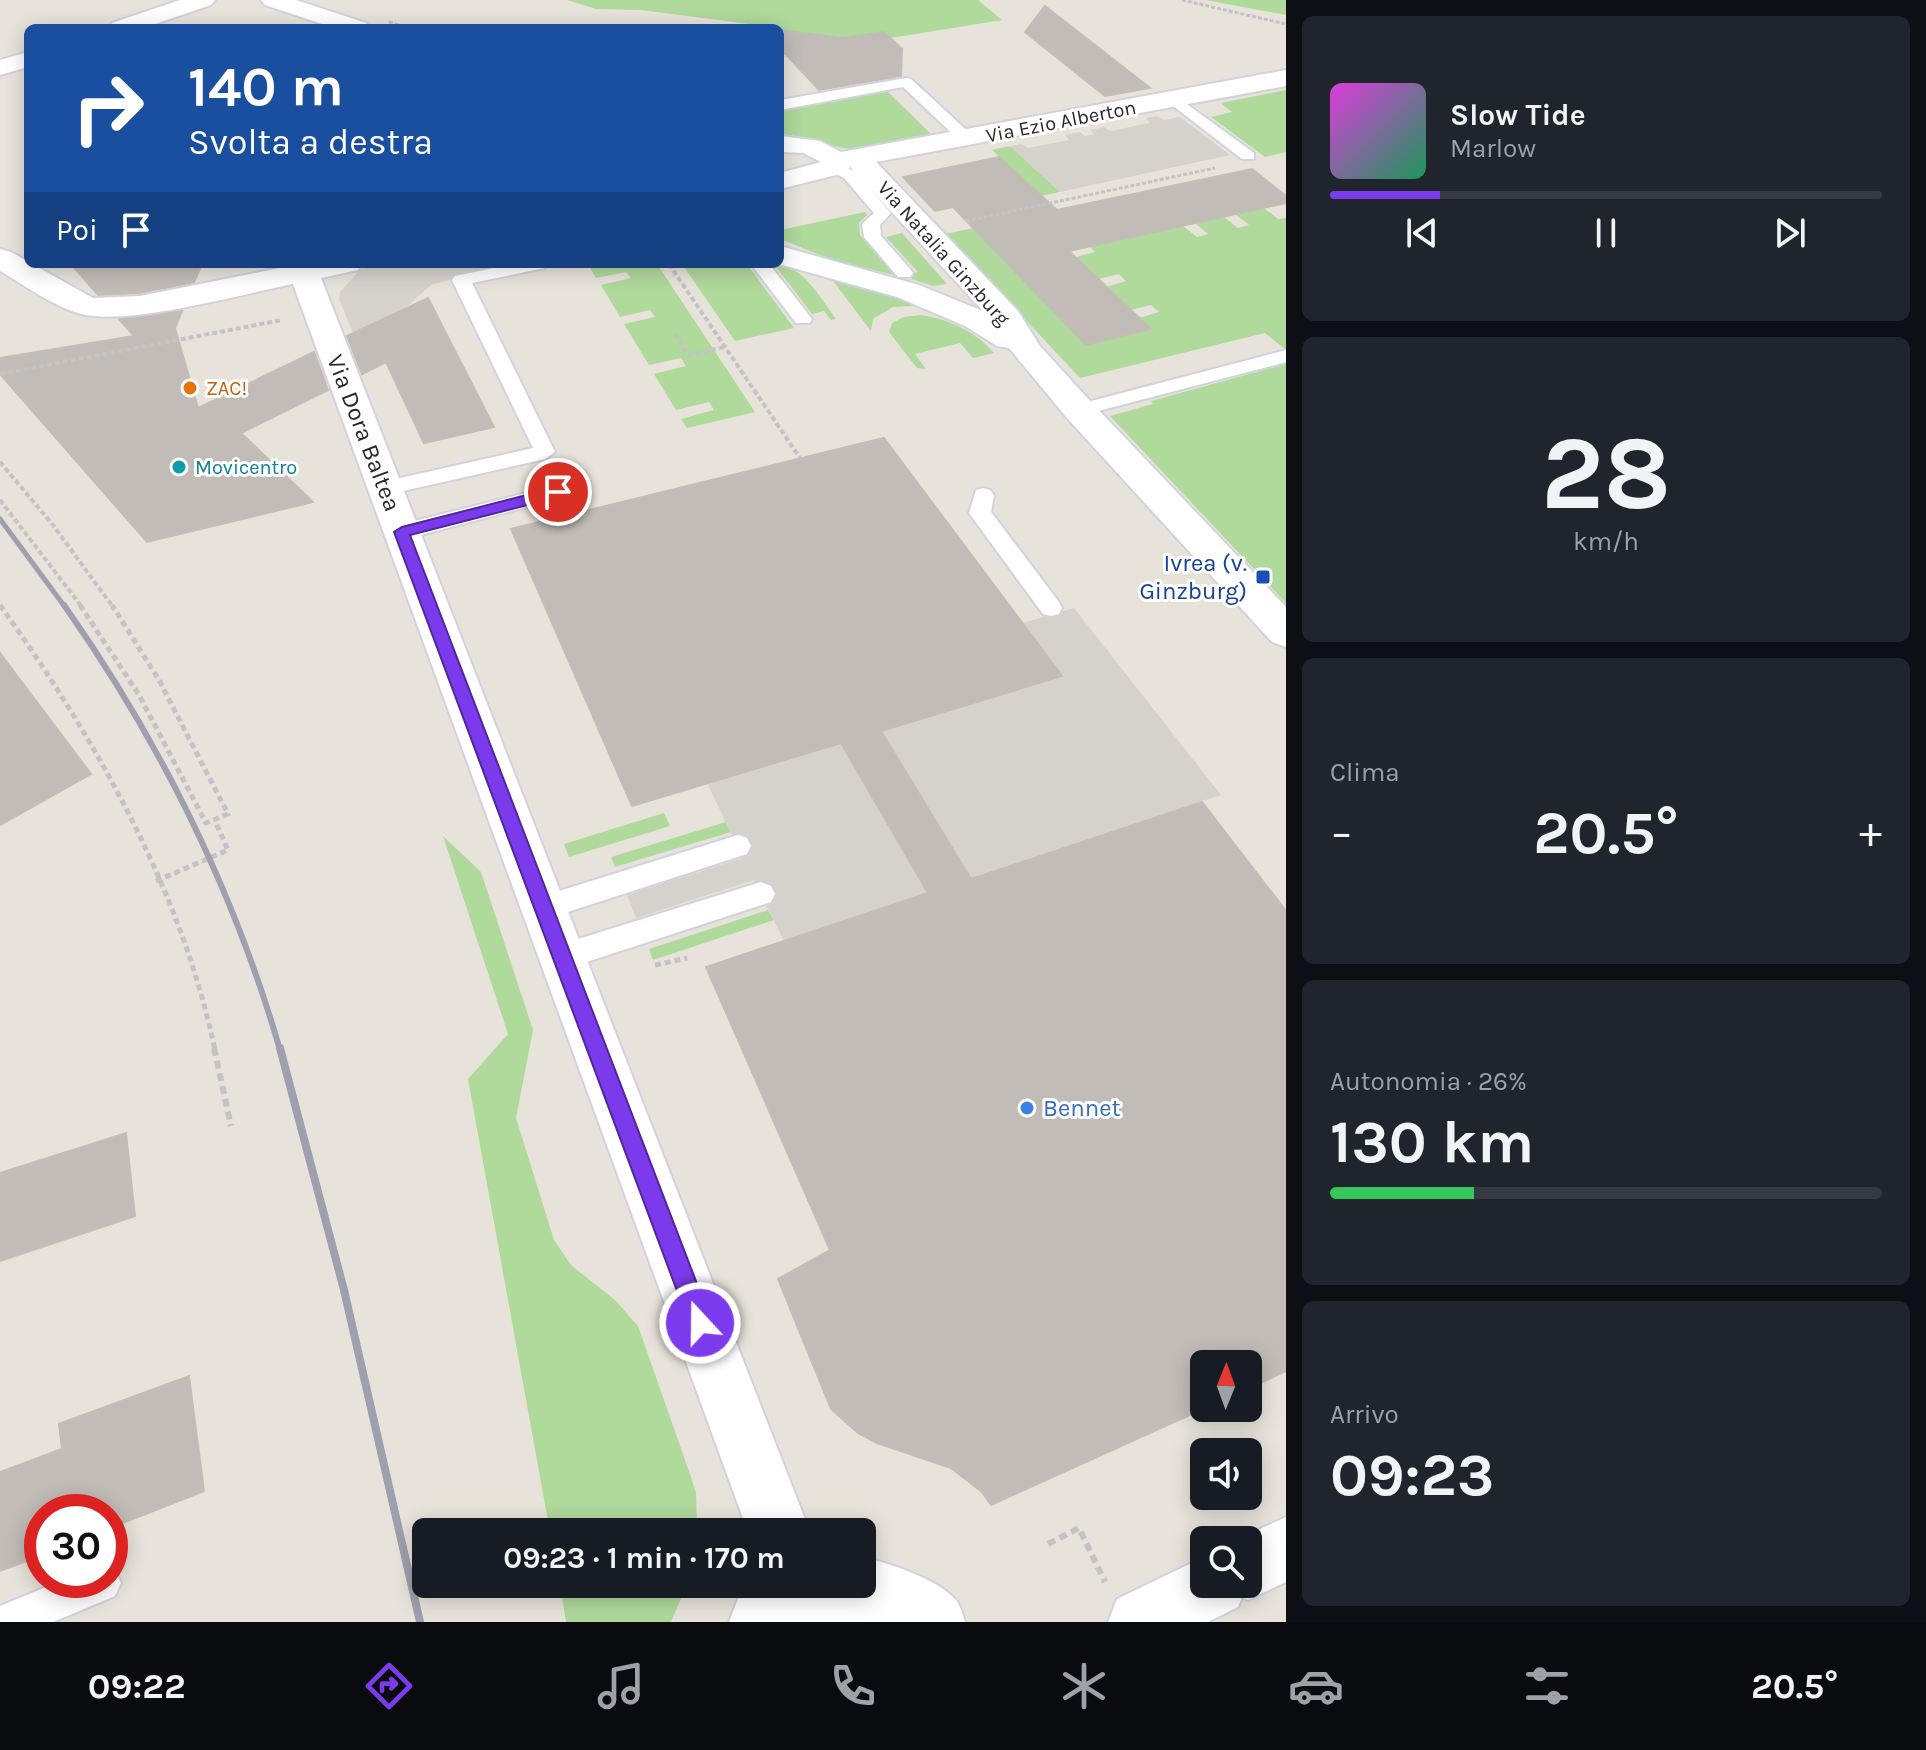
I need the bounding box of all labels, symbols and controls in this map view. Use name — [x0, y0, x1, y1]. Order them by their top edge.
text: 140 m — [188, 54, 344, 119]
icon: right — [56, 56, 160, 160]
street label: Via Ezio Alberton — [984, 96, 1138, 147]
text: Slow Tide — [1450, 97, 1586, 133]
text: Svolta a destra — [188, 121, 433, 163]
text: Marlow — [1450, 133, 1536, 164]
street label: Via Natalia Ginzburg — [873, 176, 1014, 330]
icon: arrive — [114, 208, 158, 252]
icon: previous — [1400, 211, 1444, 255]
icon: pause — [1584, 211, 1628, 255]
icon: next — [1768, 211, 1812, 255]
text: Poi — [56, 212, 98, 248]
street label: Via Dora Baltea — [321, 351, 407, 515]
place label: ZAC! — [206, 377, 247, 400]
marker: ZAC! — [181, 379, 199, 397]
text: 28 — [1541, 413, 1671, 534]
place label: Movicentro — [195, 456, 297, 479]
marker: Movicentro — [170, 458, 188, 476]
pin — [524, 458, 592, 526]
icon: arrive — [536, 470, 580, 514]
text: km/h — [1573, 526, 1639, 557]
place label: Ivrea (v. Ginzburg) — [1139, 549, 1247, 605]
marker: Ivrea (v. Ginzburg) — [1254, 568, 1272, 586]
text: Clima — [1330, 757, 1400, 788]
text: 20.5° — [1533, 798, 1679, 868]
text: − — [1330, 807, 1353, 858]
text: + — [1859, 807, 1882, 858]
text: Autonomia · 26% — [1330, 1066, 1527, 1097]
place label: Bennet — [1043, 1094, 1121, 1122]
marker: Bennet — [1018, 1099, 1036, 1117]
text: 130 km — [1330, 1107, 1534, 1177]
position arrow — [658, 1281, 742, 1365]
north arrow — [1190, 1350, 1262, 1422]
map controls — [1190, 1350, 1262, 1598]
text: Arrivo — [1330, 1399, 1399, 1430]
button: sound — [1190, 1438, 1262, 1510]
text: 09:23 — [1330, 1440, 1494, 1510]
speed limit sign: 30 — [24, 1494, 128, 1598]
button: search — [1190, 1526, 1262, 1598]
text: 09:23 · 1 min · 170 m — [503, 1540, 785, 1576]
icon: directions — [361, 1658, 417, 1714]
icon: music — [593, 1658, 649, 1714]
icon: phone — [825, 1658, 881, 1714]
icon: climate — [1056, 1658, 1112, 1714]
icon: car — [1288, 1658, 1344, 1714]
icon: filters — [1519, 1658, 1575, 1714]
text: 09:22 — [88, 1665, 186, 1707]
text: 20.5° — [1751, 1665, 1838, 1707]

